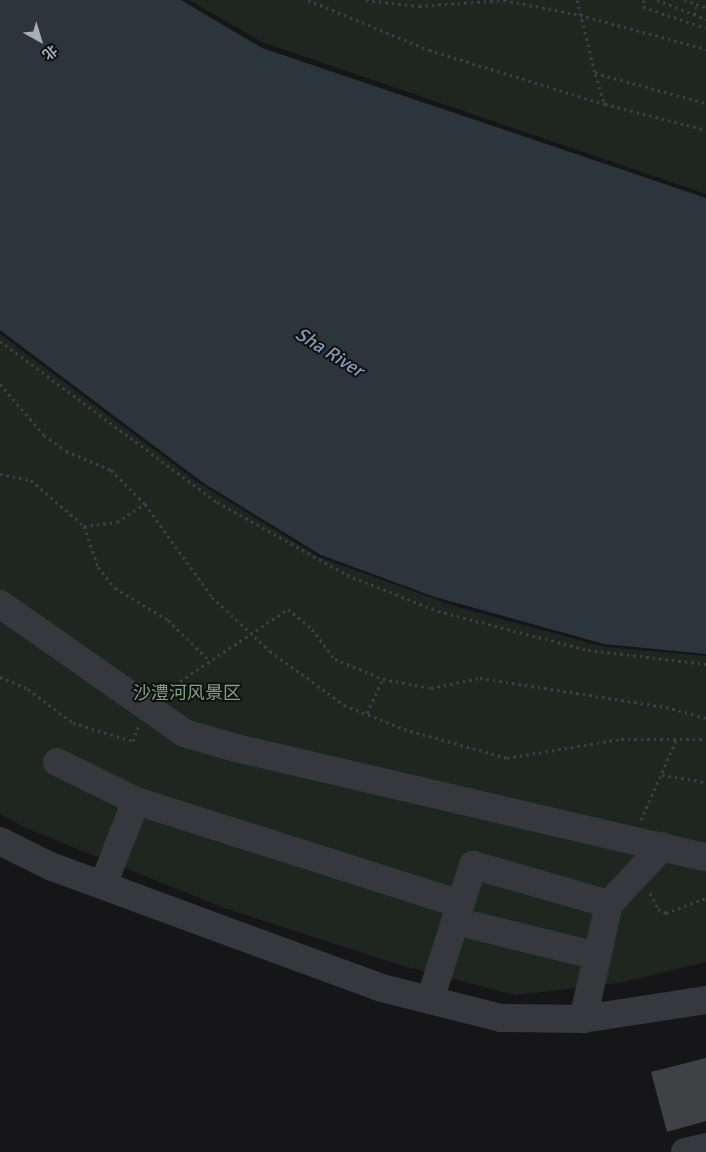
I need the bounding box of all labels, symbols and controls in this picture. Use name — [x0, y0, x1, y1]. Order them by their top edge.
north arrow — [15, 15, 65, 65]
text: 北 — [39, 41, 61, 63]
water label: Sha River — [291, 323, 367, 383]
park label: 沙澧河风景区 — [133, 682, 241, 704]

